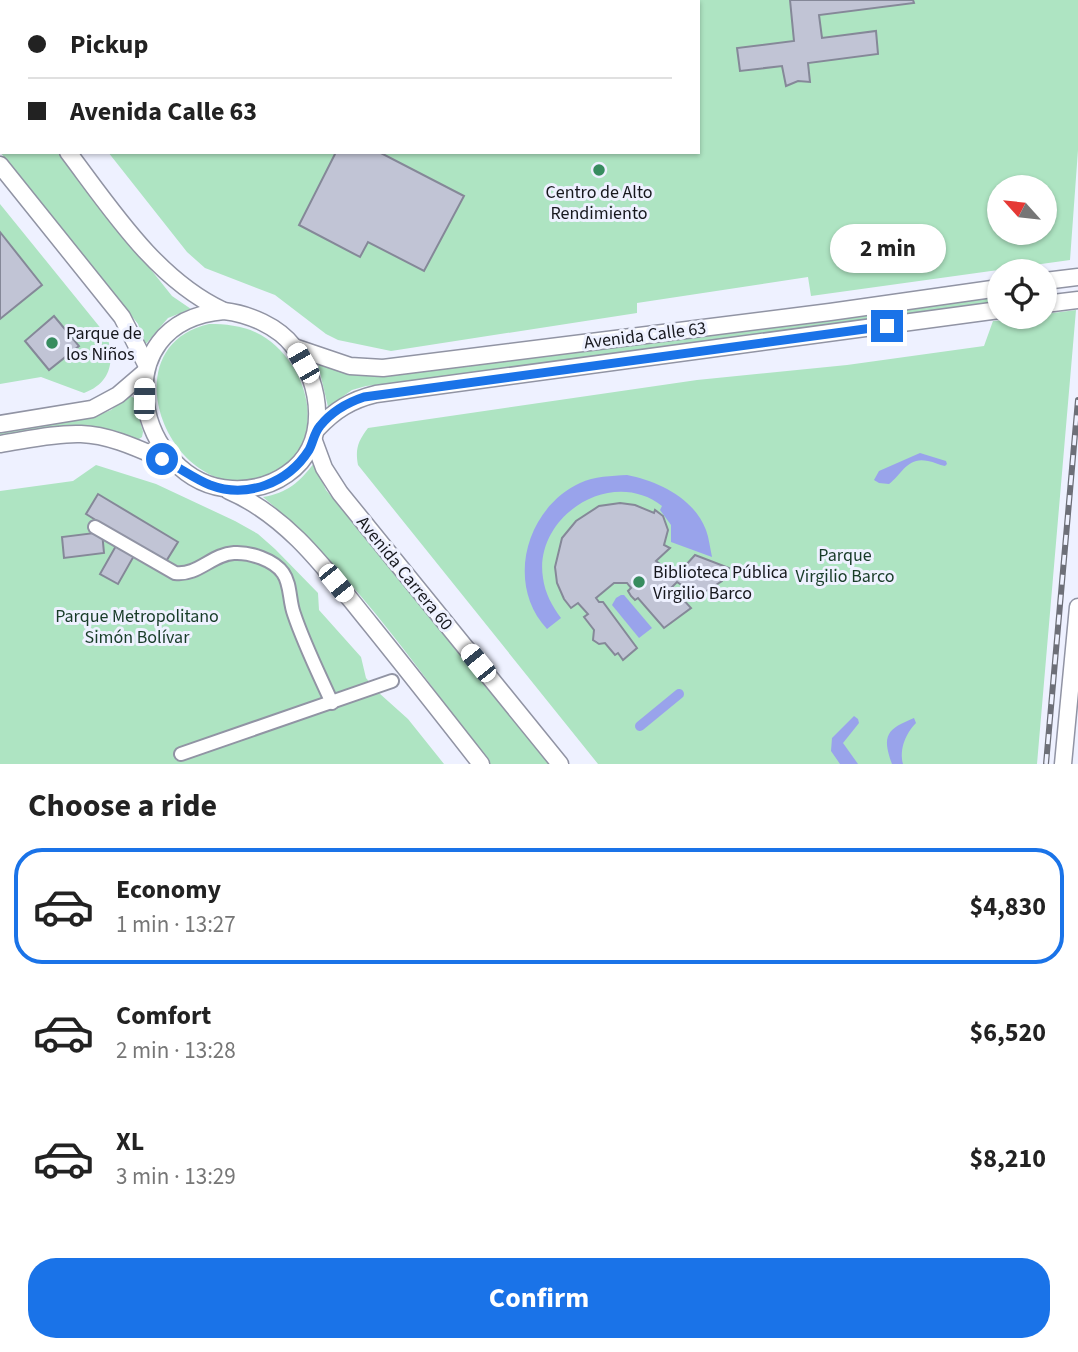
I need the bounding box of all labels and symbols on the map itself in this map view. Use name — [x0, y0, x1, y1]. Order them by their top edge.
marker: Centro de Alto Rendimiento — [591, 162, 607, 178]
north arrow — [987, 175, 1057, 245]
place label: Centro de Alto Rendimiento — [545, 180, 653, 226]
callout: 2 min — [829, 224, 945, 274]
route end — [871, 310, 903, 342]
street label: Avenida Calle 63 — [583, 316, 708, 355]
place label: Parque de los Niños — [66, 321, 142, 367]
marker: Parque de los Niños — [44, 335, 60, 351]
car — [284, 340, 323, 386]
car — [134, 378, 155, 420]
route start — [146, 443, 178, 475]
street label: Avenida Carrera 60 — [351, 511, 459, 636]
park label: Parque Virgilio Barco — [796, 543, 894, 589]
car — [315, 560, 358, 606]
place label: Biblioteca Pública Virgilio Barco — [653, 560, 788, 606]
marker: Biblioteca Pública Virgilio Barco — [631, 574, 647, 590]
park label: Parque Metropolitano Simón Bolívar — [55, 604, 219, 650]
car — [457, 640, 500, 686]

